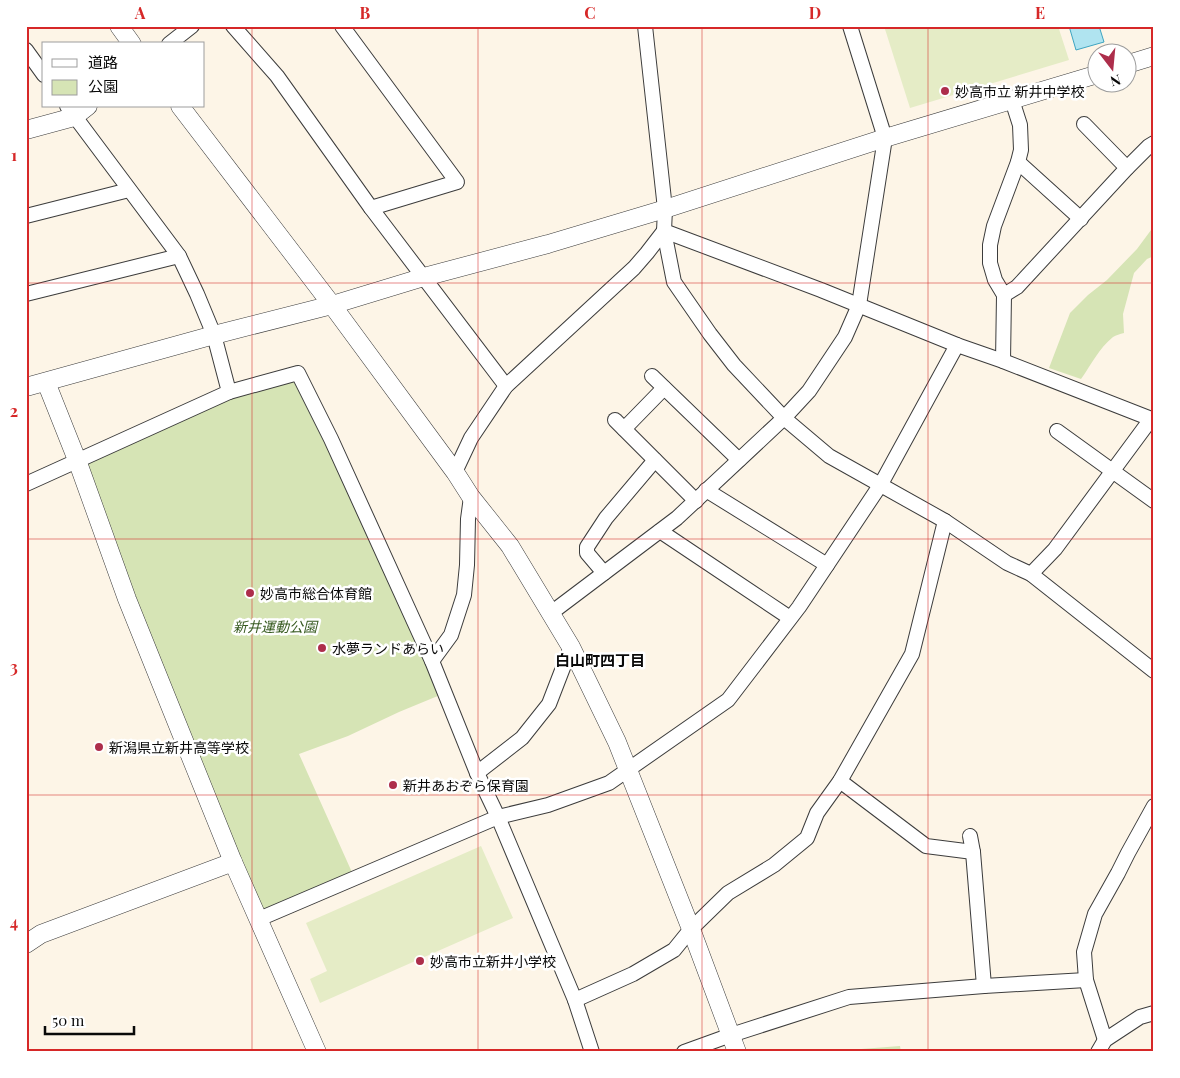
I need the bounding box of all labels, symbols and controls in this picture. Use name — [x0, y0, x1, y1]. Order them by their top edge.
text: A — [134, 2, 146, 23]
text: B — [360, 2, 371, 23]
text: C — [584, 2, 596, 23]
text: D — [809, 2, 821, 23]
text: E — [1035, 2, 1045, 23]
legend — [42, 42, 205, 108]
north arrow — [1088, 42, 1138, 92]
text: 道路 — [88, 52, 118, 72]
text: N — [1108, 70, 1123, 92]
text: 公園 — [88, 76, 118, 96]
place label: 妙高市立 新井中学校 — [955, 82, 1085, 101]
marker: 妙高市立 新井中学校 — [939, 85, 951, 97]
text: 1 — [11, 144, 17, 165]
text: 2 — [10, 400, 18, 421]
place label: 妙高市総合体育館 — [260, 584, 372, 603]
marker: 妙高市総合体育館 — [244, 587, 256, 599]
park label: 新井運動公園 — [233, 617, 319, 636]
place label: 水夢ランドあらい — [332, 639, 444, 658]
marker: 水夢ランドあらい — [316, 642, 328, 654]
district label: 白山町四丁目 — [555, 650, 645, 670]
text: 3 — [10, 656, 18, 677]
place label: 新潟県立新井高等学校 — [109, 738, 249, 757]
marker: 新潟県立新井高等学校 — [93, 741, 105, 753]
place label: 新井あおぞら保育園 — [403, 776, 529, 795]
marker: 新井あおぞら保育園 — [387, 779, 399, 791]
text: 4 — [10, 911, 18, 932]
place label: 妙高市立新井小学校 — [430, 952, 556, 971]
marker: 妙高市立新井小学校 — [414, 955, 426, 967]
scale bar — [45, 1003, 134, 1035]
text: 50 m — [52, 1010, 85, 1030]

